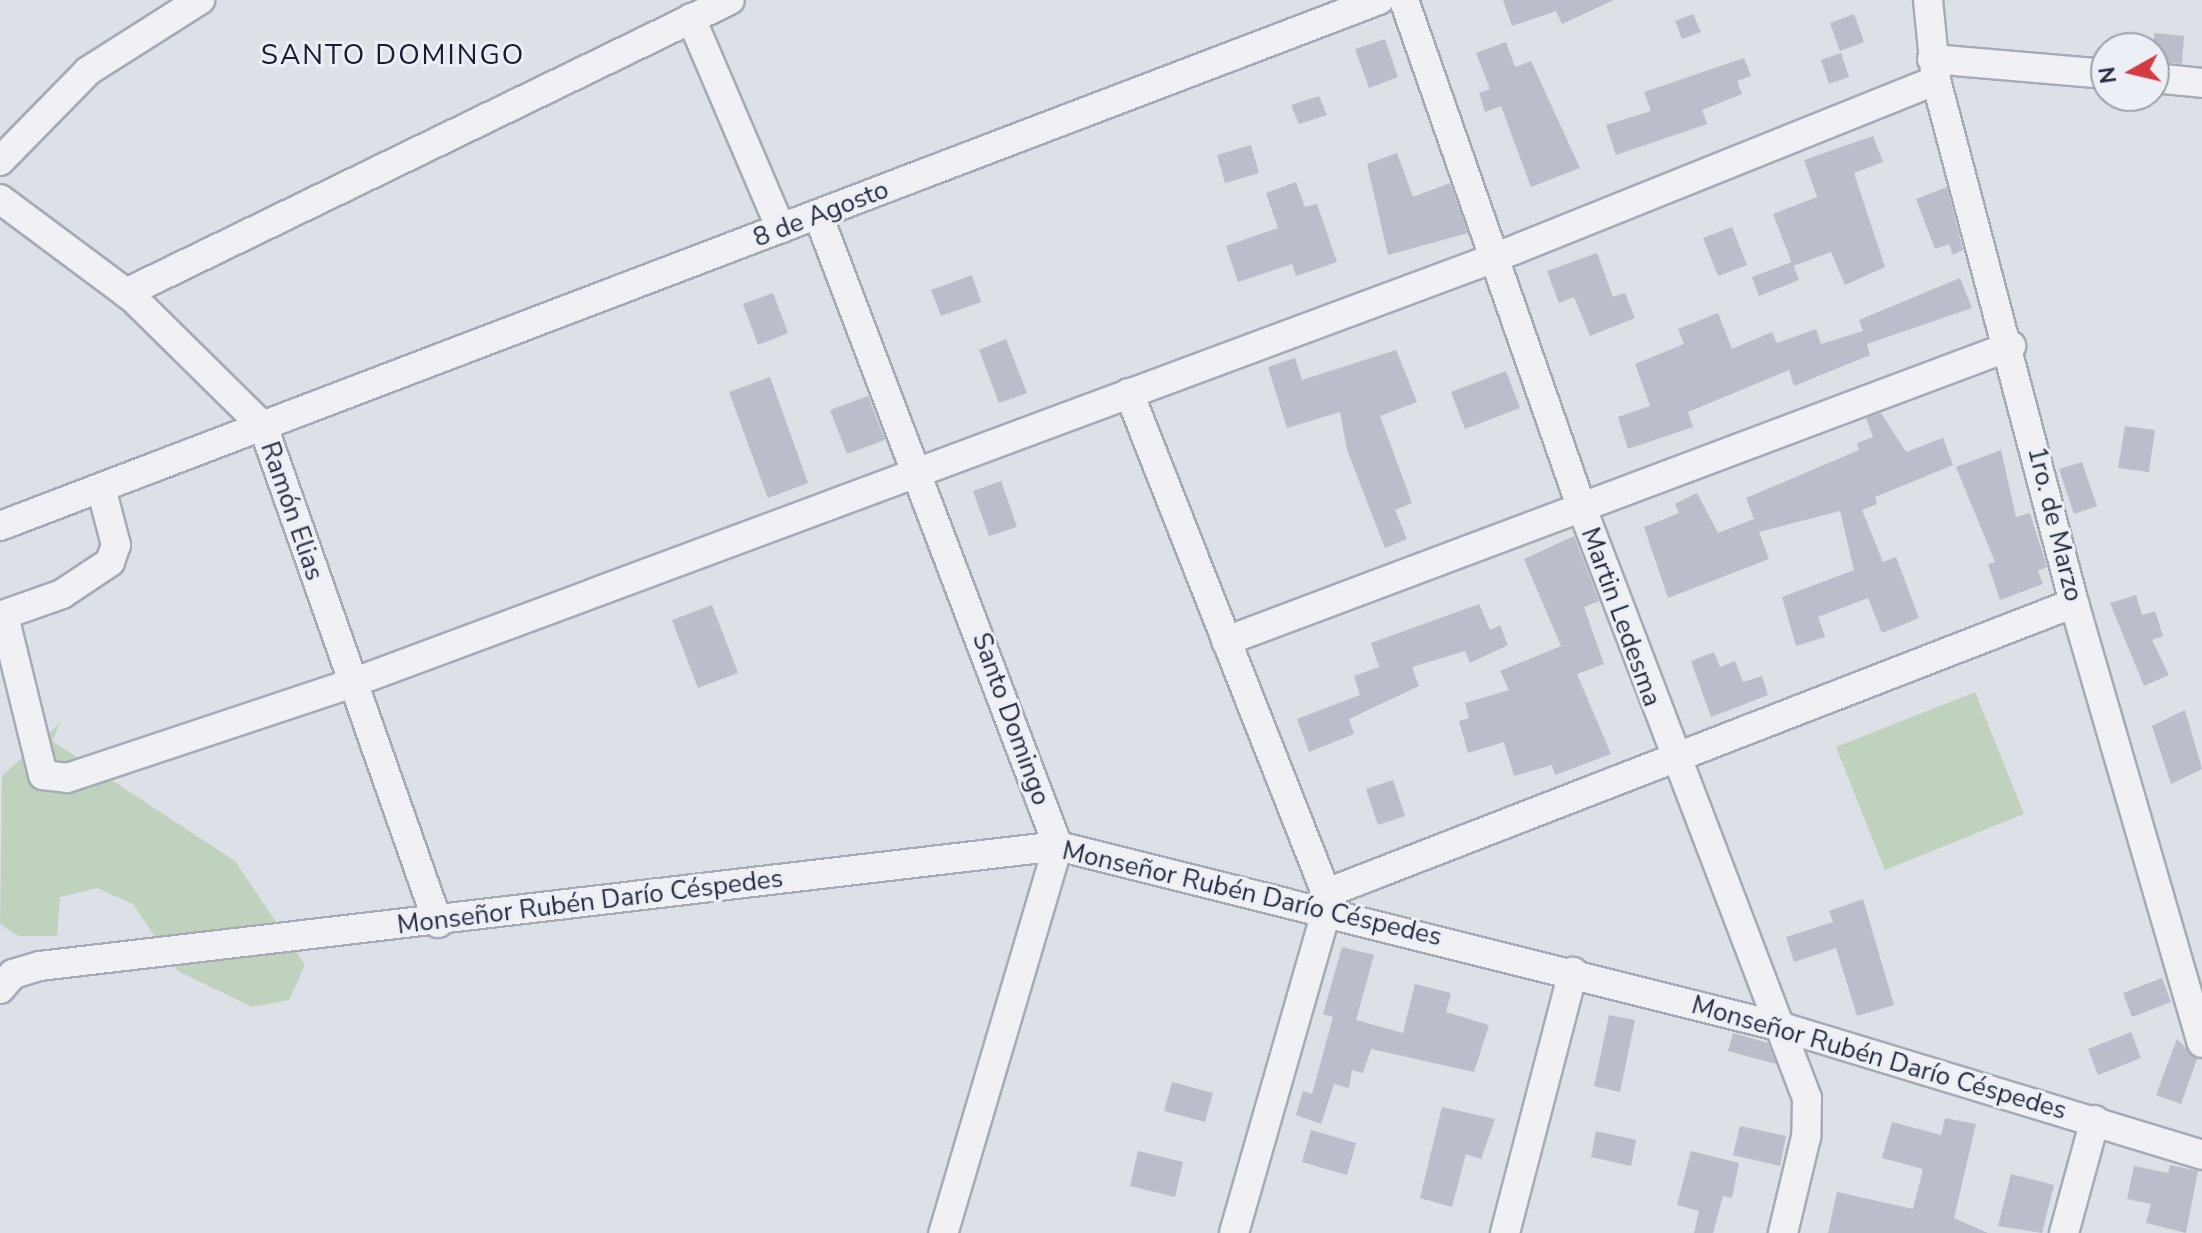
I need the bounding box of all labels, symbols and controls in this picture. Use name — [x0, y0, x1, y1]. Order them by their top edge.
north arrow — [2090, 32, 2170, 112]
district label: SANTO DOMINGO — [261, 38, 525, 72]
text: N — [2092, 65, 2124, 85]
street label: 8 de Agosto — [749, 174, 893, 254]
street label: Ramón Elias — [254, 438, 330, 584]
street label: 1ro. de Marzo — [2021, 443, 2089, 605]
street label: Martin Ledesma — [1574, 523, 1668, 711]
street label: Santo Domingo — [965, 629, 1057, 809]
street label: Monseñor Rubén Darío Céspedes — [1059, 835, 1445, 953]
street label: Monseñor Rubén Darío Céspedes — [395, 863, 785, 941]
street label: Monseñor Rubén Darío Céspedes — [1688, 989, 2070, 1127]

